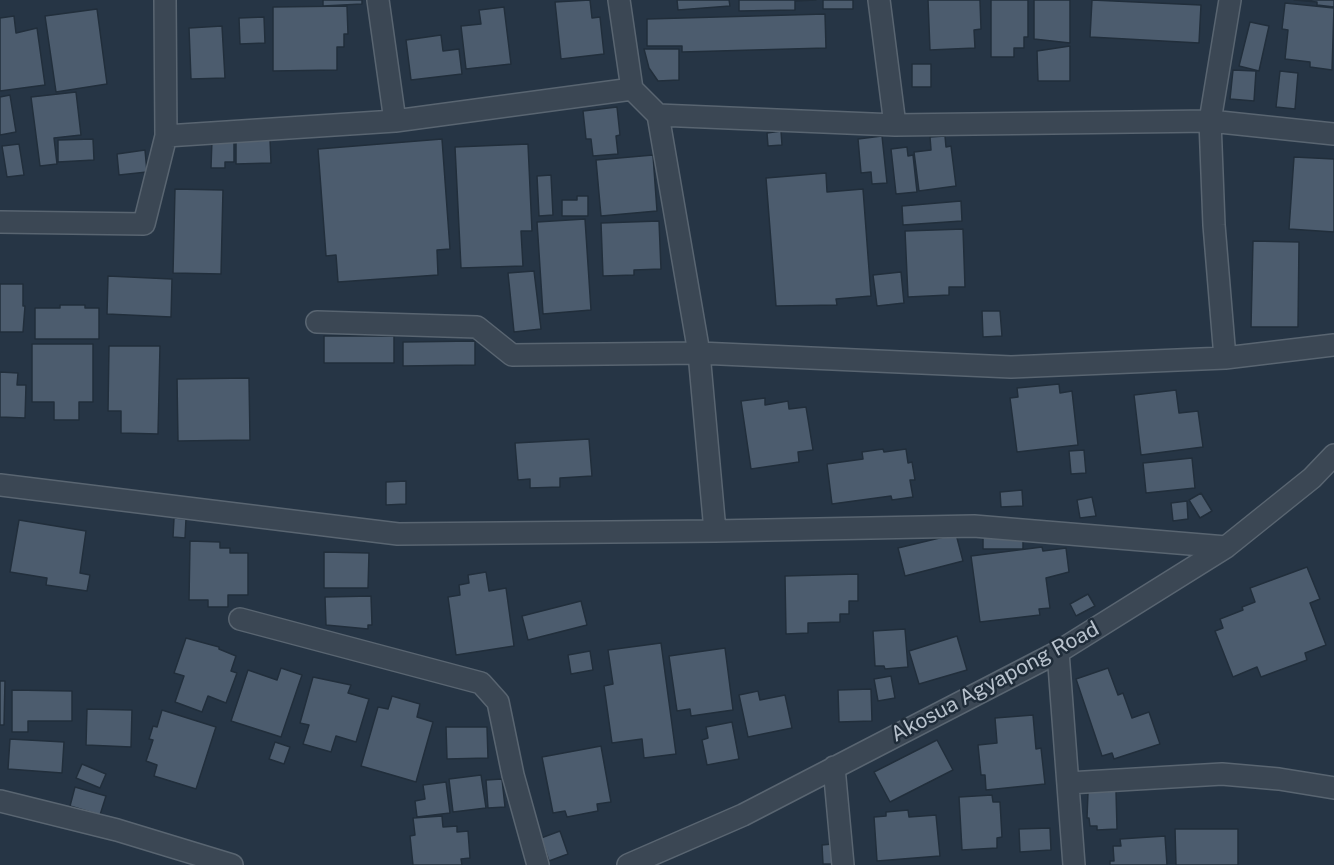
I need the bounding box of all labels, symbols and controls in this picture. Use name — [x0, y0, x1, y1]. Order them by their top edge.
street label: Akosua Agyapong Road — [887, 616, 1103, 748]

